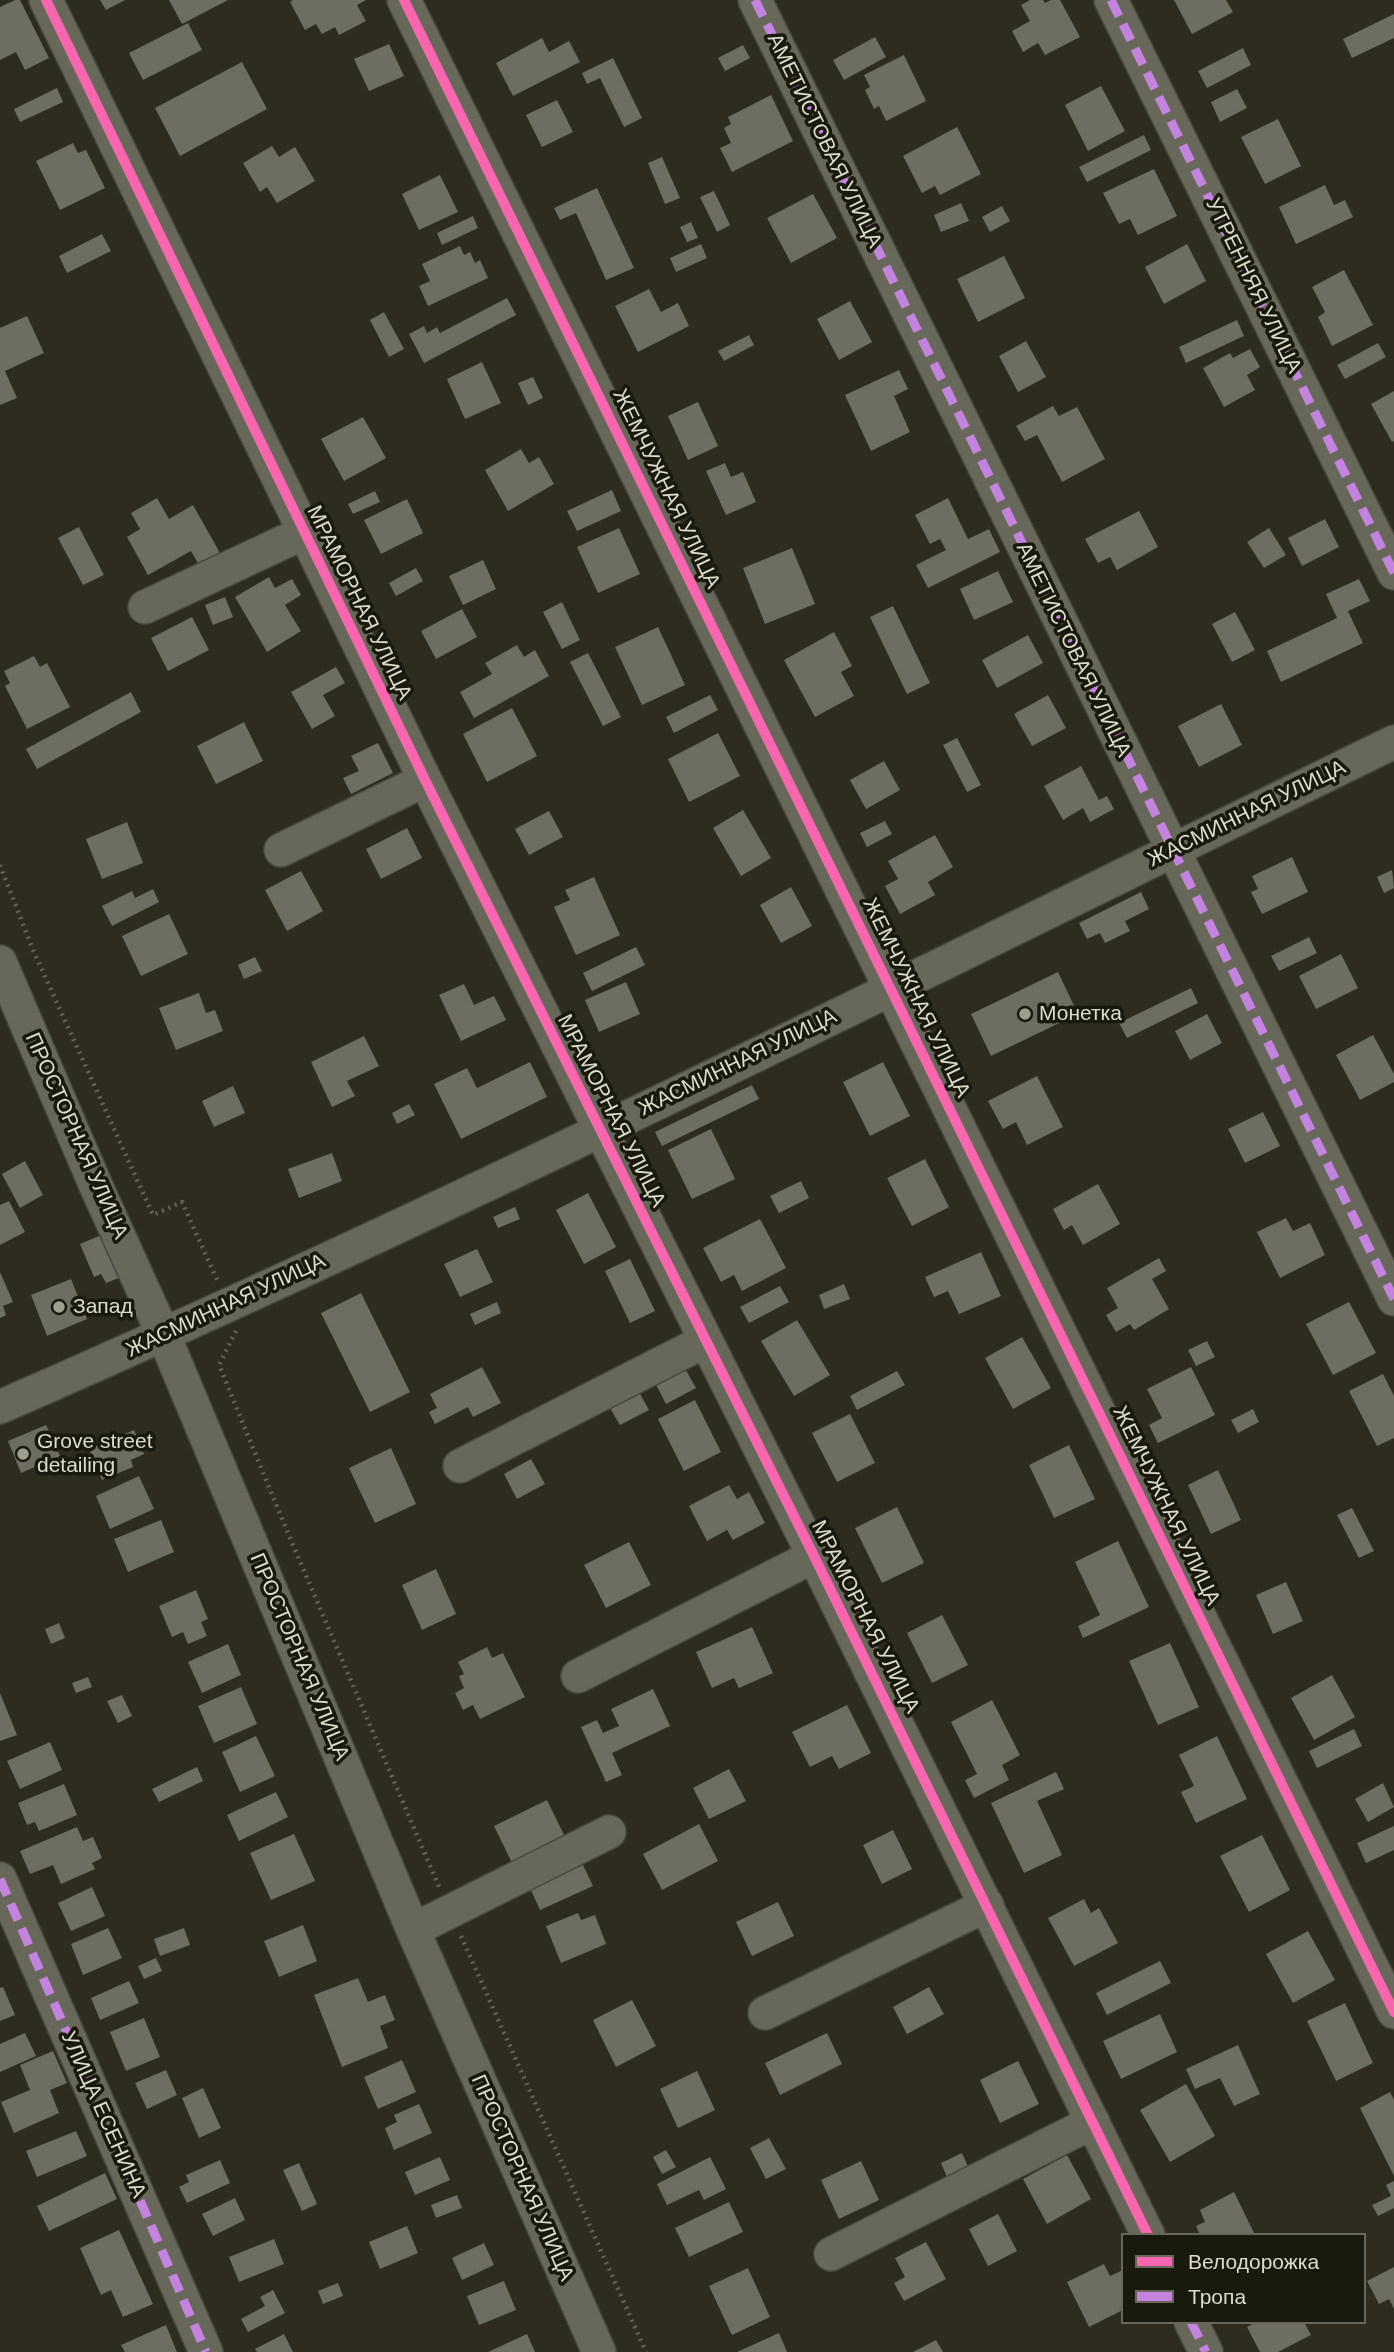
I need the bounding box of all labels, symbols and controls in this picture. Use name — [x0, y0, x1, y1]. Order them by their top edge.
street label: АМЕТИСТОВАЯ УЛИЦА — [761, 30, 887, 252]
street label: УТРЕННЯЯ УЛИЦА — [1200, 194, 1306, 378]
street label: ЖЕМЧУЖНАЯ УЛИЦА — [607, 385, 725, 593]
street label: МРАМОРНАЯ УЛИЦА — [301, 502, 417, 704]
street label: АМЕТИСТОВАЯ УЛИЦА — [1010, 539, 1136, 761]
street label: ЖАСМИННАЯ УЛИЦА — [1144, 755, 1350, 873]
street label: ЖЕМЧУЖНАЯ УЛИЦА — [857, 894, 975, 1102]
place label: Монетка — [1039, 1001, 1122, 1027]
street label: ЖАСМИННАЯ УЛИЦА — [635, 1004, 841, 1122]
marker: Монетка — [1017, 1006, 1033, 1022]
street label: МРАМОРНАЯ УЛИЦА — [551, 1010, 671, 1212]
street label: ПРОСТОРНАЯ УЛИЦА — [19, 1029, 133, 1243]
street label: ЖАСМИННАЯ УЛИЦА — [122, 1249, 330, 1363]
place label: Запад — [73, 1294, 133, 1320]
marker: Запад — [51, 1299, 67, 1315]
street label: ЖЕМЧУЖНАЯ УЛИЦА — [1107, 1402, 1225, 1610]
place label: Grove street detailing — [37, 1429, 153, 1479]
marker: Grove street detailing — [15, 1446, 31, 1462]
street label: МРАМОРНАЯ УЛИЦА — [805, 1516, 925, 1718]
street label: ПРОСТОРНАЯ УЛИЦА — [244, 1549, 354, 1765]
street label: УЛИЦА ЕСЕНИНА — [55, 2028, 151, 2202]
street label: ПРОСТОРНАЯ УЛИЦА — [465, 2071, 579, 2285]
legend — [1121, 2233, 1366, 2324]
text: Велодорожка — [1188, 2250, 1319, 2273]
text: Тропа — [1188, 2285, 1246, 2308]

